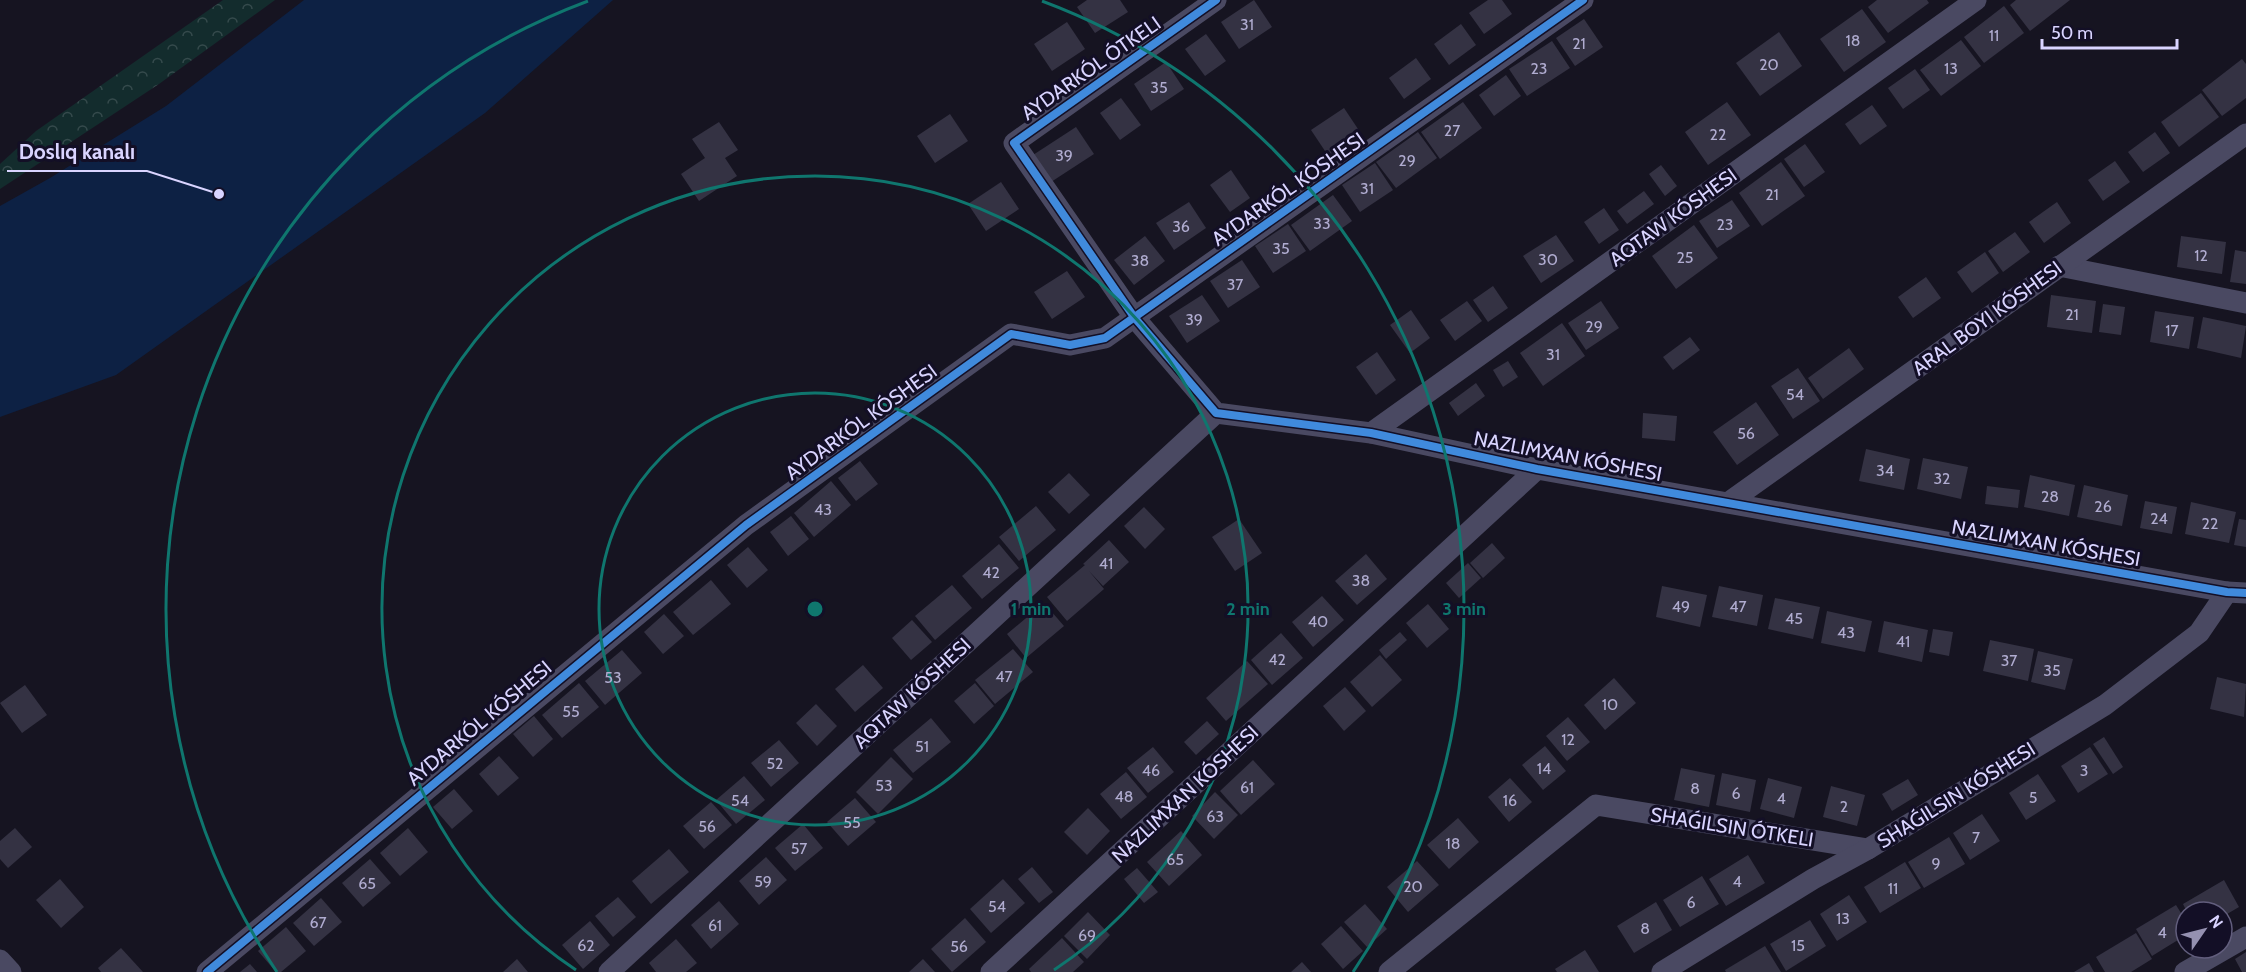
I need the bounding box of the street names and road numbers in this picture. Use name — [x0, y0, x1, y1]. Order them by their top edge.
street label: AYDARKÓL ÓTKELI — [1017, 11, 1165, 125]
street label: AYDARKÓL KÓSHESI — [1207, 127, 1369, 251]
street label: AQTAW KÓSHESI — [1605, 163, 1741, 271]
street label: ARAL BOYI KÓSHESI — [1908, 256, 2066, 380]
street label: AYDARKÓL KÓSHESI — [781, 359, 941, 485]
street label: NAZLIMXAN KÓSHESI — [1472, 426, 1664, 486]
street label: NAZLIMXAN KÓSHESI — [1950, 515, 2142, 571]
street label: AQTAW KÓSHESI — [848, 633, 976, 753]
street label: AYDARKÓL KÓSHESI — [402, 655, 556, 791]
street label: NAZLIMXAN KÓSHESI — [1107, 720, 1263, 868]
street label: SHAǴILSIN KÓSHESI — [1873, 737, 2039, 853]
street label: SHAǴILSIN ÓTKELI — [1649, 802, 1815, 852]

